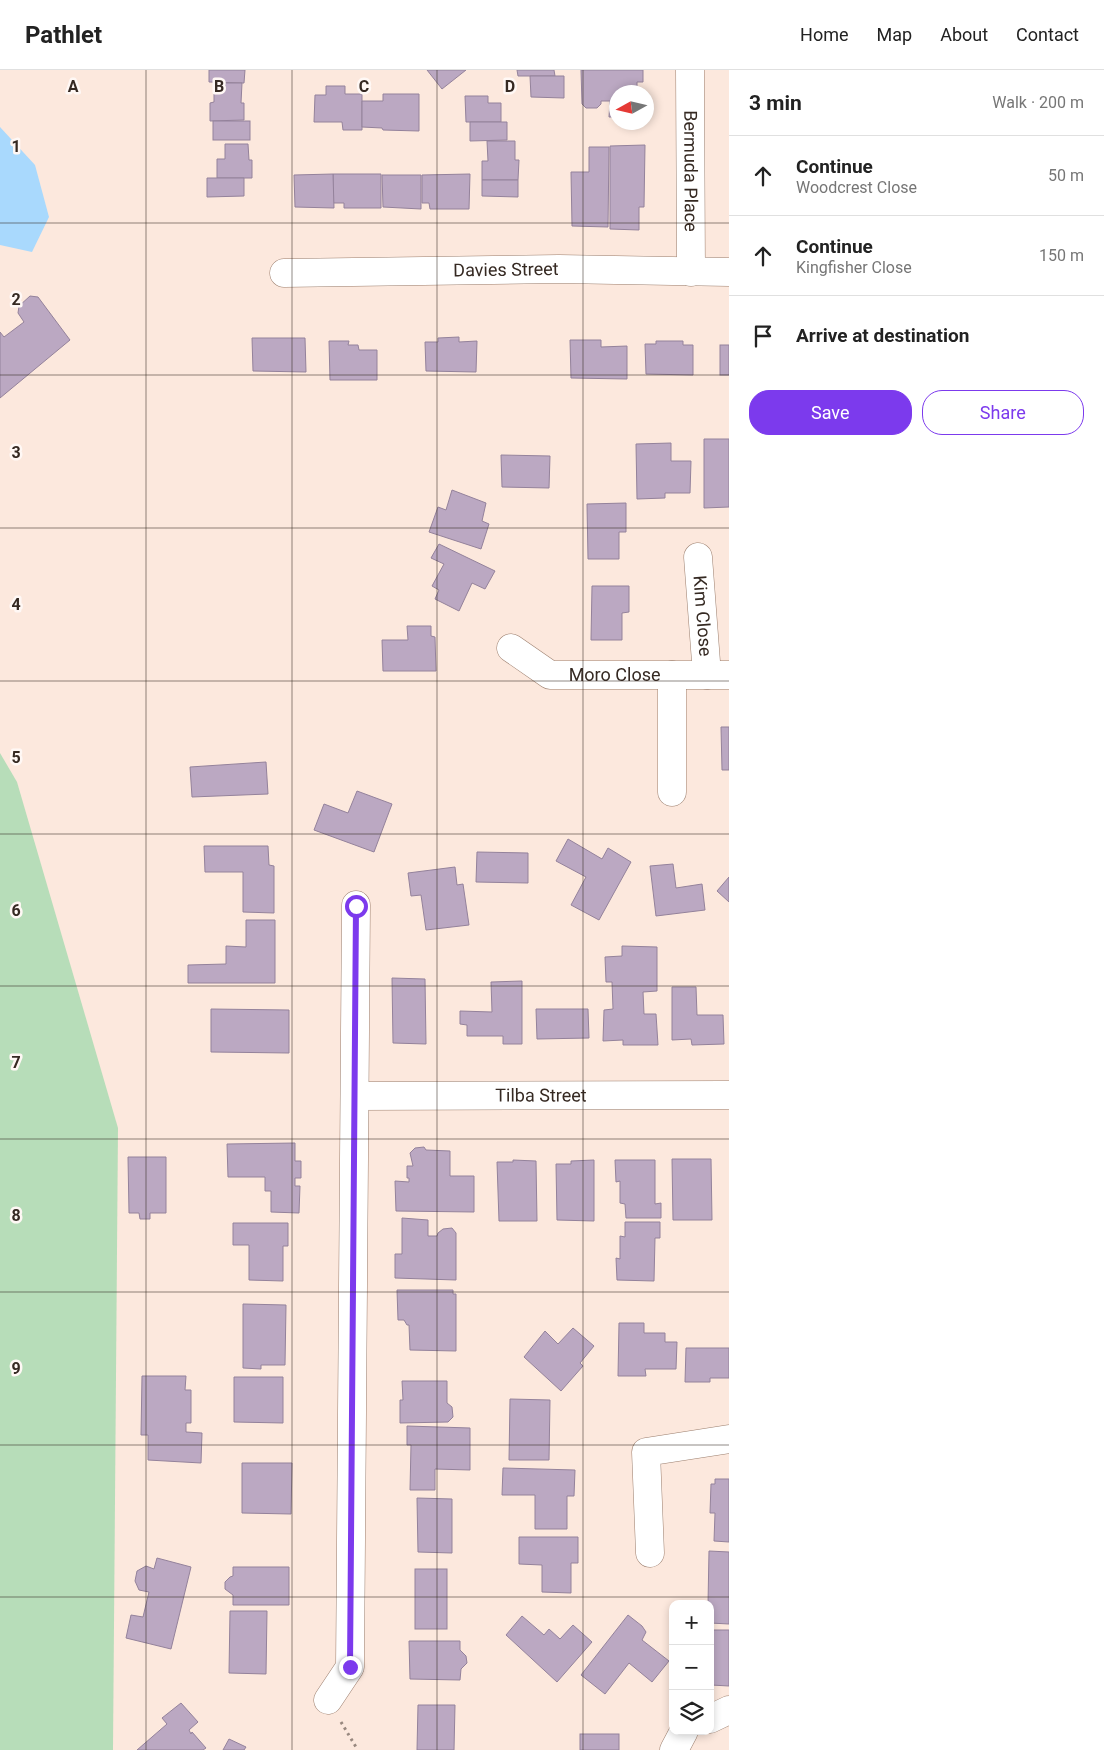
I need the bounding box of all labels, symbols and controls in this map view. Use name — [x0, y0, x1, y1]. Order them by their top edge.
text: Pathlet — [25, 21, 102, 49]
text: Home — [800, 24, 849, 45]
text: Map — [877, 24, 912, 45]
text: About — [940, 24, 988, 45]
text: Contact — [1016, 24, 1079, 45]
text: A — [68, 77, 79, 96]
text: B — [214, 77, 224, 96]
text: C — [359, 77, 369, 96]
text: D — [505, 77, 515, 96]
north arrow — [609, 85, 654, 130]
text: 3 min — [749, 91, 802, 115]
text: Walk · 200 m — [992, 93, 1084, 112]
street label: Bermuda Place — [680, 110, 702, 232]
text: 1 — [11, 137, 21, 156]
text: Continue — [796, 155, 873, 178]
icon: ahead — [749, 162, 777, 190]
text: 50 m — [1048, 166, 1084, 185]
text: Woodcrest Close — [796, 178, 917, 197]
text: Continue — [796, 235, 873, 258]
icon: ahead — [749, 242, 777, 270]
text: 150 m — [1039, 246, 1084, 265]
street label: Davies Street — [453, 258, 559, 281]
text: Kingfisher Close — [796, 258, 912, 277]
text: 2 — [11, 290, 21, 309]
icon: arrive — [749, 322, 777, 350]
text: Arrive at destination — [796, 324, 969, 347]
button: Save — [749, 390, 912, 435]
button: Share — [922, 390, 1084, 435]
text: 3 — [11, 443, 21, 462]
street label: Kim Close — [689, 575, 717, 657]
text: 4 — [11, 595, 21, 614]
street label: Moro Close — [569, 664, 661, 685]
text: 5 — [11, 748, 21, 767]
route start — [345, 895, 368, 918]
text: 6 — [11, 901, 21, 920]
text: 7 — [11, 1053, 21, 1072]
street label: Tilba Street — [495, 1084, 587, 1106]
text: 8 — [11, 1206, 21, 1225]
text: 9 — [11, 1359, 21, 1378]
map controls — [669, 1600, 714, 1735]
button: + — [669, 1600, 714, 1645]
button: − — [669, 1645, 714, 1690]
route end — [339, 1656, 362, 1679]
button: layers — [669, 1690, 714, 1735]

